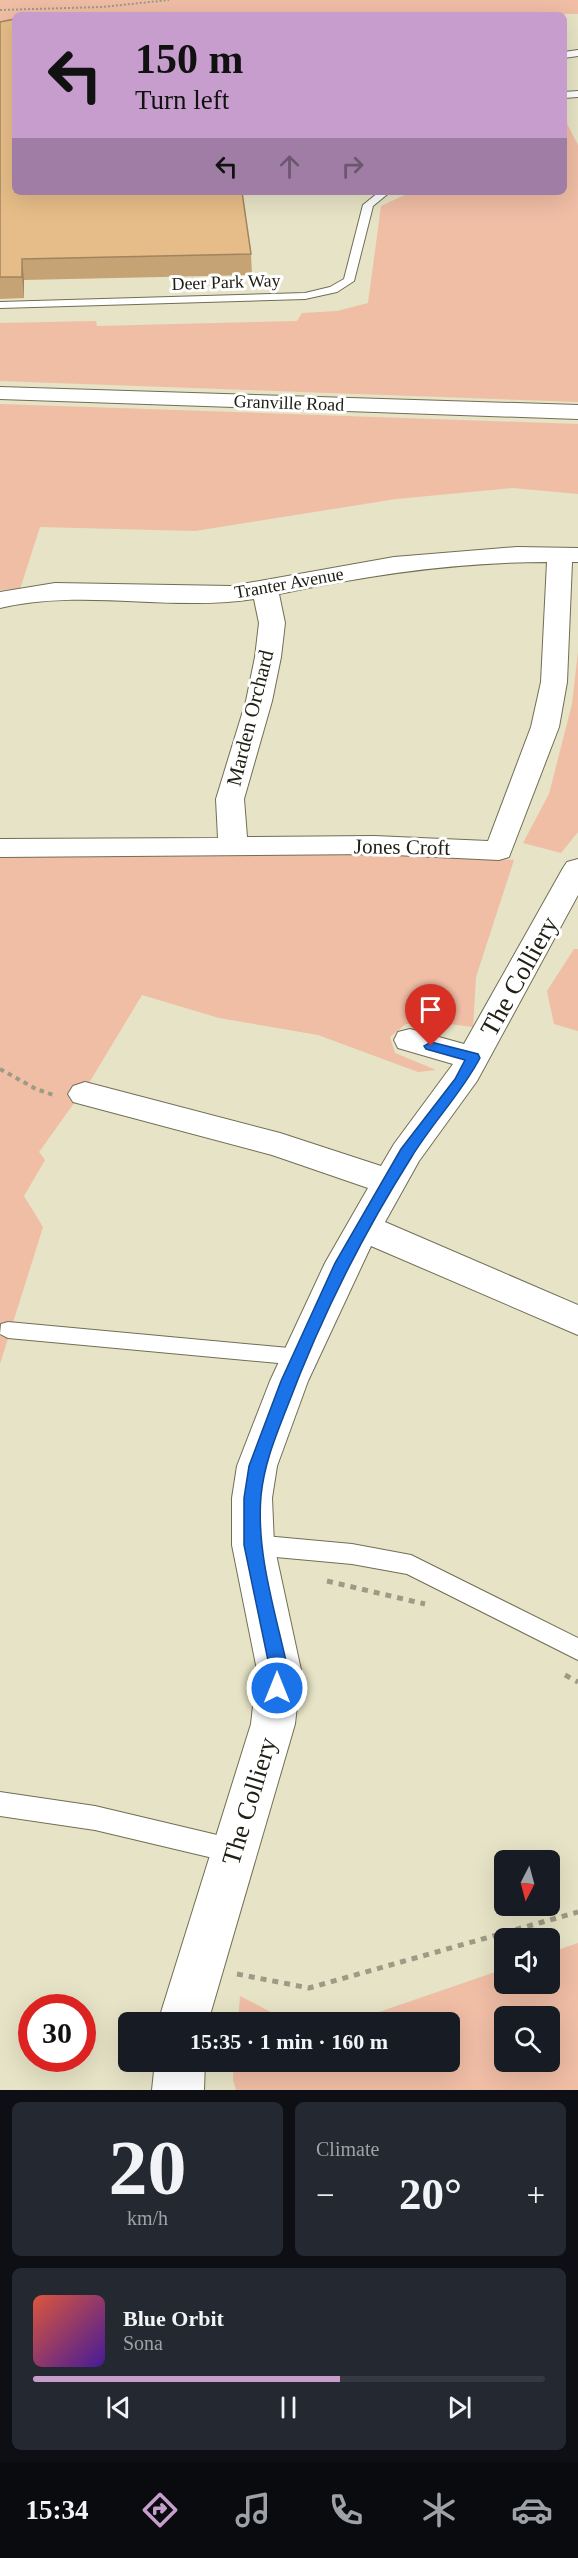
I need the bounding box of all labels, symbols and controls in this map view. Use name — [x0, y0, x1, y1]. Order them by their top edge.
icon: left — [36, 36, 114, 114]
text: 150 m — [135, 36, 244, 82]
text: Turn left — [135, 85, 229, 115]
icon: left — [210, 150, 243, 183]
icon: ahead — [273, 150, 306, 183]
icon: right — [336, 150, 369, 183]
street label: Deer Park Way — [171, 270, 281, 294]
street label: Granville Road — [233, 391, 345, 415]
street label: Tranter Avenue — [233, 564, 345, 602]
street label: Marden Orchard — [221, 647, 279, 789]
street label: Jones Croft — [354, 834, 450, 860]
street label: The Colliery — [475, 911, 564, 1041]
pin — [405, 984, 456, 1046]
icon: arrive — [414, 993, 447, 1026]
position arrow — [245, 1656, 309, 1720]
street label: The Colliery — [216, 1734, 283, 1869]
north arrow — [494, 1850, 560, 1916]
map controls — [494, 1850, 560, 2072]
button: sound — [494, 1928, 560, 1994]
speed limit sign: 30 — [18, 1994, 96, 2072]
button: search — [494, 2006, 560, 2072]
text: 15:35 · 1 min · 160 m — [190, 2029, 388, 2054]
text: 20 — [109, 2124, 187, 2211]
text: Climate — [316, 2138, 379, 2160]
text: 20° — [399, 2169, 462, 2219]
text: − — [316, 2177, 335, 2213]
text: + — [526, 2177, 545, 2213]
text: km/h — [127, 2207, 168, 2229]
text: Blue Orbit — [123, 2306, 224, 2331]
text: Sona — [123, 2332, 163, 2354]
icon: previous — [102, 2391, 135, 2424]
icon: pause — [272, 2391, 305, 2424]
icon: next — [443, 2391, 476, 2424]
icon: directions — [139, 2489, 181, 2531]
icon: music — [232, 2489, 274, 2531]
icon: phone — [325, 2489, 367, 2531]
icon: climate — [418, 2489, 460, 2531]
icon: car — [511, 2489, 553, 2531]
text: 15:34 — [25, 2495, 88, 2525]

